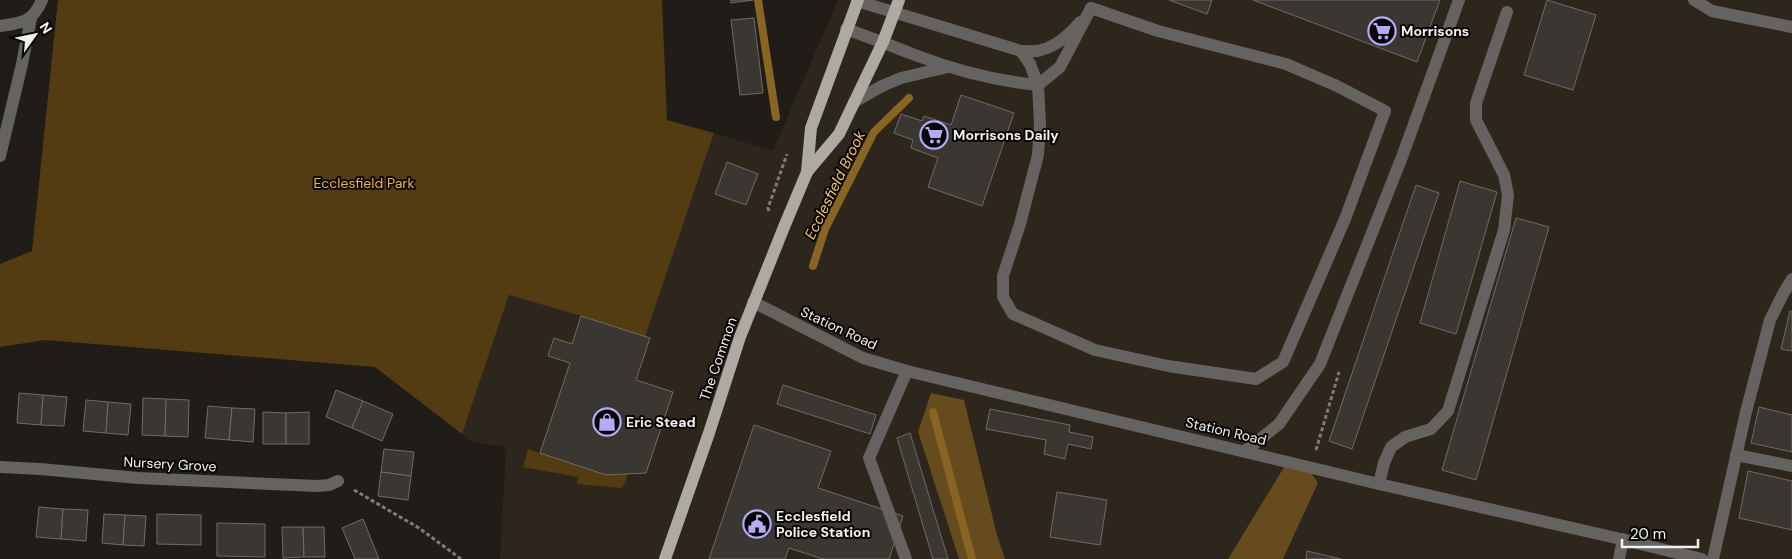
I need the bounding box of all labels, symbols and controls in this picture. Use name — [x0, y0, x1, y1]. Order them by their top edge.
north arrow — [10, 10, 60, 60]
supermarket icon: Morrisons — [1367, 16, 1397, 46]
text: N — [36, 19, 56, 37]
place label: Morrisons — [1401, 22, 1469, 40]
supermarket icon: Morrisons Daily — [919, 120, 949, 150]
place label: Morrisons Daily — [953, 126, 1059, 144]
water label: Ecclesfield Brook — [800, 127, 870, 243]
park label: Ecclesfield Park — [313, 174, 415, 192]
street label: Station Road — [798, 302, 880, 354]
street label: The Common — [695, 315, 741, 403]
shop icon: Eric Stead — [592, 407, 622, 437]
place label: Eric Stead — [626, 413, 696, 431]
street label: Station Road — [1184, 413, 1268, 449]
street label: Nursery Grove — [123, 453, 217, 475]
place label: Ecclesfield Police Station — [776, 507, 870, 541]
public building icon: Ecclesfield Police Station — [742, 509, 772, 539]
scale bar — [1622, 516, 1698, 548]
text: 20 m — [1630, 524, 1666, 544]

